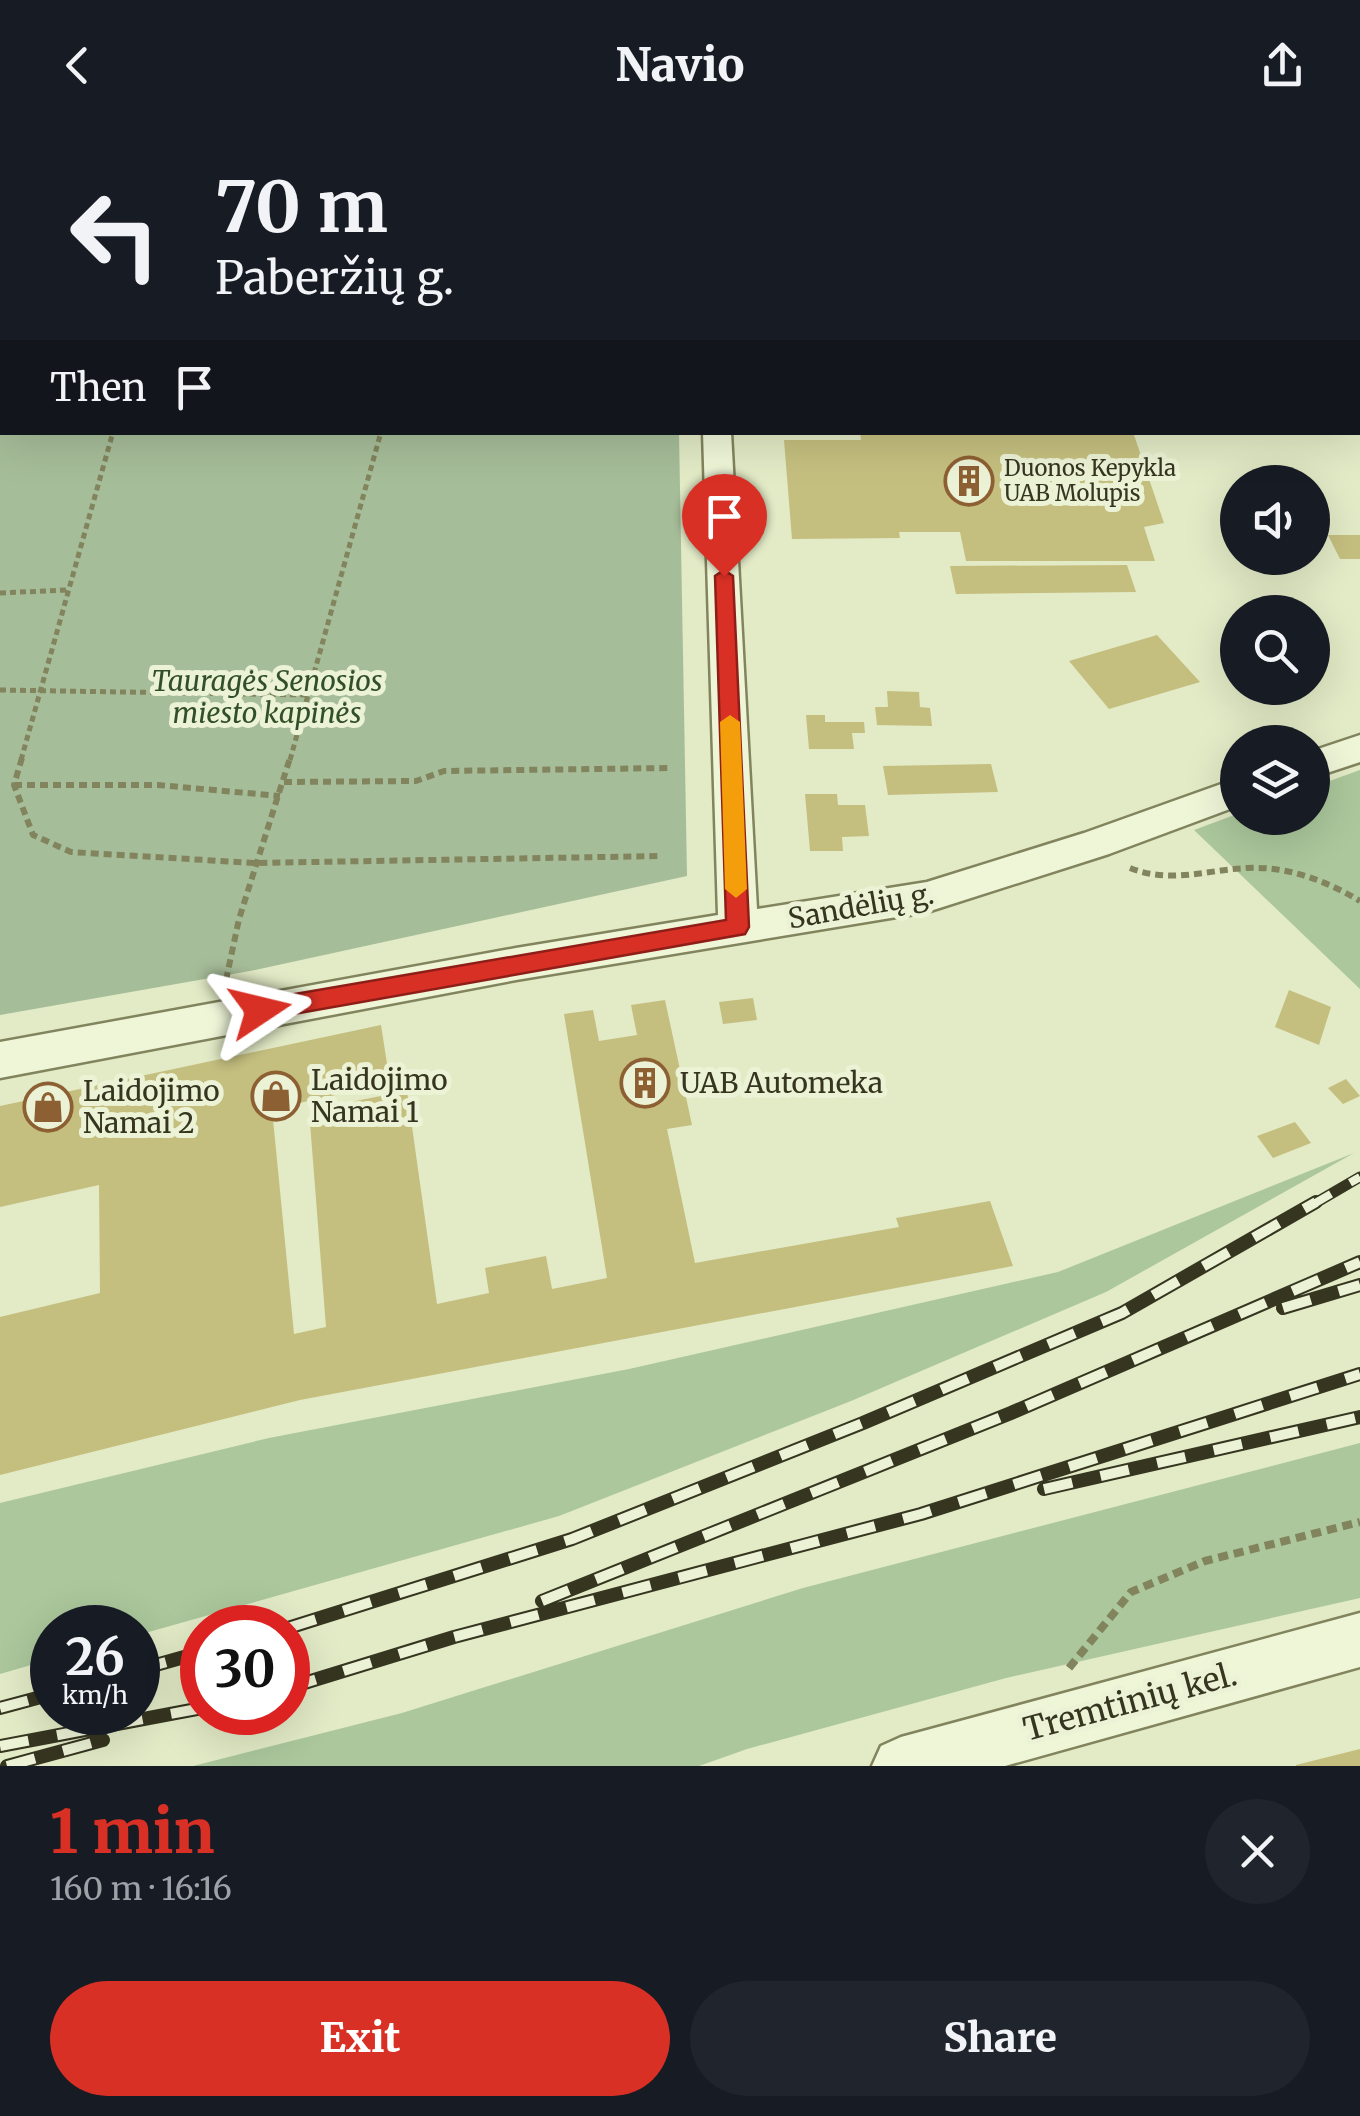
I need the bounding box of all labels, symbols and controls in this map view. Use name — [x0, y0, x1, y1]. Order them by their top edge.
text: Navio — [615, 37, 745, 93]
icon: back — [50, 38, 105, 93]
icon: share — [1255, 38, 1310, 93]
text: 70 m — [215, 163, 388, 251]
icon: left — [50, 170, 180, 300]
text: Paberžių g. — [215, 250, 454, 306]
icon: arrive — [167, 360, 222, 415]
text: Then — [50, 364, 147, 411]
place label: Duonos Kepykla UAB Molupis — [1004, 454, 1176, 507]
building icon: Duonos Kepykla UAB Molupis — [943, 455, 995, 507]
map controls — [1220, 465, 1330, 835]
button: sound — [1220, 465, 1330, 575]
pin — [682, 474, 767, 577]
icon: arrive — [697, 489, 752, 544]
button: search — [1220, 595, 1330, 705]
park label: Tauragės Senosios miesto kapinės — [152, 663, 382, 731]
button: layers — [1220, 725, 1330, 835]
street label: Sandėlių g. — [785, 875, 937, 937]
position arrow — [208, 958, 312, 1062]
building icon: UAB Automeka — [619, 1057, 671, 1109]
place label: Laidojimo Namai 1 — [311, 1062, 448, 1130]
place label: UAB Automeka — [680, 1065, 883, 1101]
shop icon: Laidojimo Namai 1 — [250, 1070, 302, 1122]
place label: Laidojimo Namai 2 — [83, 1073, 220, 1141]
shop icon: Laidojimo Namai 2 — [22, 1081, 74, 1133]
speed limit sign: 30 — [180, 1605, 310, 1735]
text: 26 — [65, 1626, 125, 1689]
street label: Tremtinių kel. — [1019, 1654, 1241, 1750]
text: km/h — [62, 1679, 128, 1711]
text: 1 min — [50, 1794, 214, 1869]
button: close — [1205, 1799, 1310, 1904]
text: 160 m · 16:16 — [50, 1869, 232, 1909]
button: Exit — [50, 1981, 670, 2096]
button: Share — [690, 1981, 1310, 2096]

